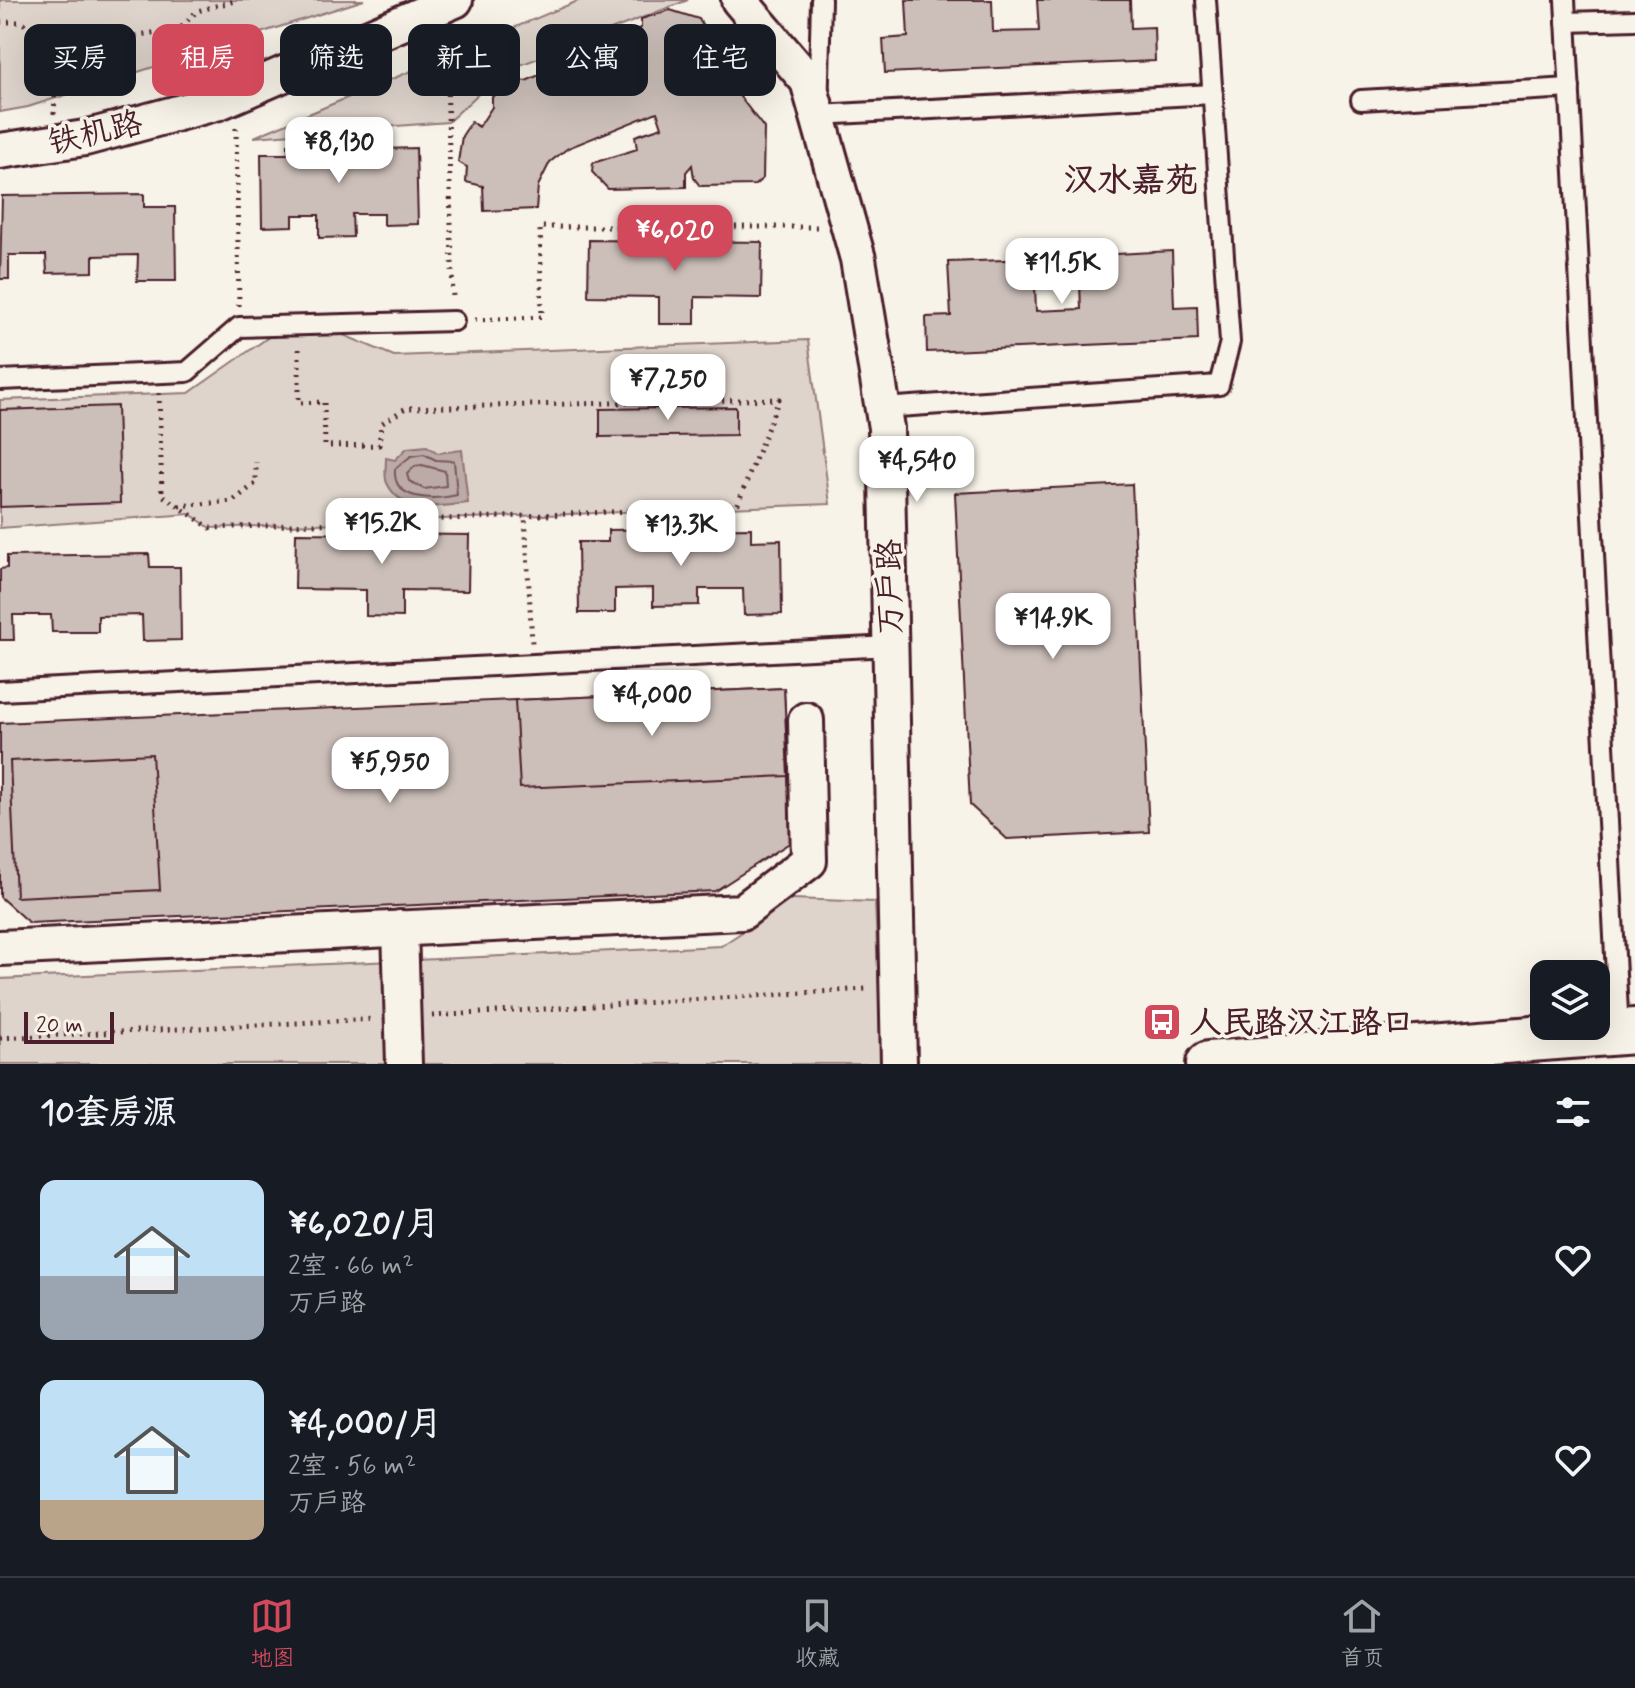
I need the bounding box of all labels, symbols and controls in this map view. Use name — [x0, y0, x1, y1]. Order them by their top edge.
chip: 买房 — [24, 24, 136, 96]
chip: 租房 — [152, 24, 264, 96]
chip: 筛选 — [280, 24, 392, 96]
chip: 新上 — [408, 24, 520, 96]
chip: 公寓 — [536, 24, 648, 96]
chip: 住宅 — [664, 24, 776, 96]
street label: 铁机路 — [44, 103, 147, 165]
pin: ¥8,130 — [274, 117, 404, 185]
text: ¥8,130 — [303, 126, 375, 160]
district label: 汉水嘉苑 — [1063, 159, 1199, 204]
pin: ¥6,020 — [610, 205, 740, 273]
text: ¥6,020 — [636, 214, 714, 248]
pin: ¥11.5K — [997, 238, 1127, 306]
text: ¥11.5K — [1023, 247, 1101, 281]
pin: ¥7,250 — [603, 354, 733, 422]
text: ¥7,250 — [628, 363, 708, 397]
pin: ¥4,540 — [852, 436, 982, 504]
text: ¥4,540 — [877, 445, 957, 479]
pin: ¥15.2K — [317, 498, 447, 566]
pin: ¥13.3K — [616, 500, 746, 568]
text: ¥15.2K — [344, 507, 420, 541]
text: ¥13.3K — [644, 509, 718, 543]
street label: 万户路 — [869, 539, 913, 635]
pin: ¥14.9K — [988, 593, 1118, 661]
text: ¥14.9K — [1014, 602, 1092, 636]
pin: ¥4,000 — [587, 670, 717, 738]
text: ¥4,000 — [612, 679, 692, 713]
pin: ¥5,950 — [325, 737, 455, 805]
text: ¥5,950 — [350, 746, 430, 780]
map controls — [1530, 960, 1610, 1040]
button: layers — [1530, 960, 1610, 1040]
bus stop icon: 人民路汉江路口 — [1141, 1001, 1183, 1043]
place label: 人民路汉江路口 — [1190, 1003, 1414, 1045]
scale bar — [24, 1008, 114, 1044]
text: 20 m — [36, 1012, 83, 1040]
icon: filters — [1551, 1090, 1595, 1134]
text: 10套房源 — [40, 1091, 177, 1136]
text: ¥6,020/月 — [288, 1202, 440, 1247]
icon: home — [104, 1212, 200, 1308]
icon: heart — [1551, 1238, 1595, 1282]
text: 2室 · 66 m² — [288, 1250, 414, 1284]
text: 万户路 — [288, 1287, 366, 1321]
text: ¥4,000/月 — [288, 1402, 442, 1447]
icon: home — [104, 1412, 200, 1508]
icon: heart — [1551, 1438, 1595, 1482]
text: 2室 · 56 m² — [288, 1450, 416, 1484]
text: 万户路 — [288, 1487, 366, 1521]
tab: 地图 — [250, 1594, 295, 1673]
tab: 收藏 — [795, 1594, 840, 1673]
tab: 首页 — [1340, 1594, 1385, 1673]

